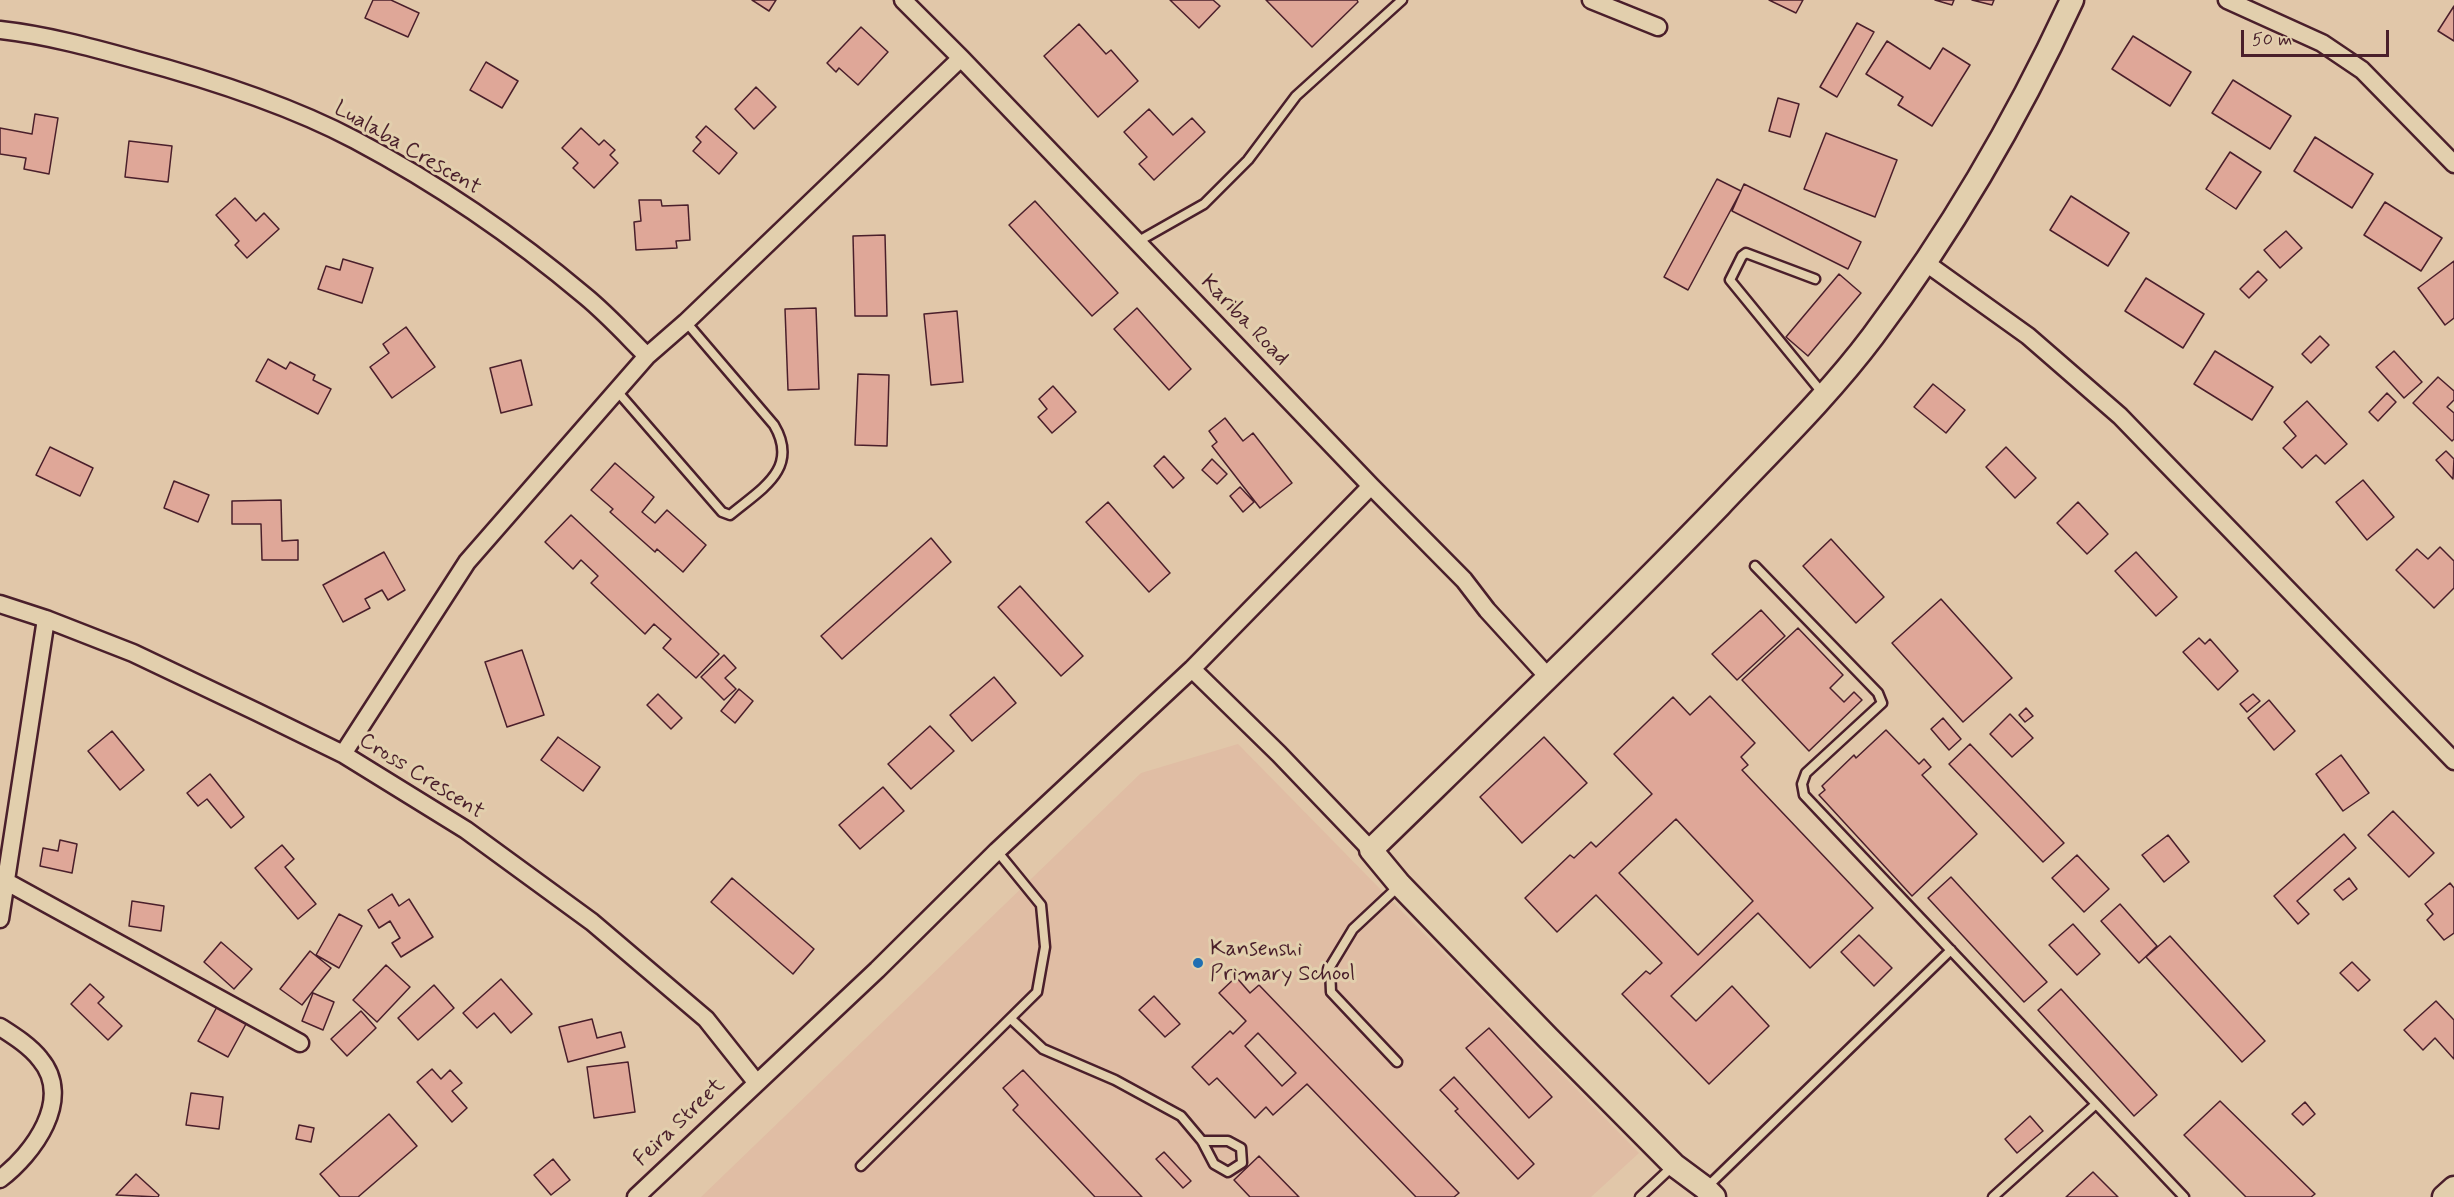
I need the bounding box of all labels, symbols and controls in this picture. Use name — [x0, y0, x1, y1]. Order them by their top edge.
scale bar — [2244, 18, 2392, 56]
text: 50 m — [2252, 28, 2292, 52]
street label: Lualaba Crescent — [329, 96, 485, 202]
street label: Kariba Road — [1194, 270, 1294, 372]
street label: Cross Crescent — [353, 728, 489, 826]
place label: Kansenshi Primary School — [1210, 937, 1355, 988]
marker: Kansenshi Primary School — [1191, 956, 1205, 970]
street label: Feira Street — [629, 1073, 731, 1173]

